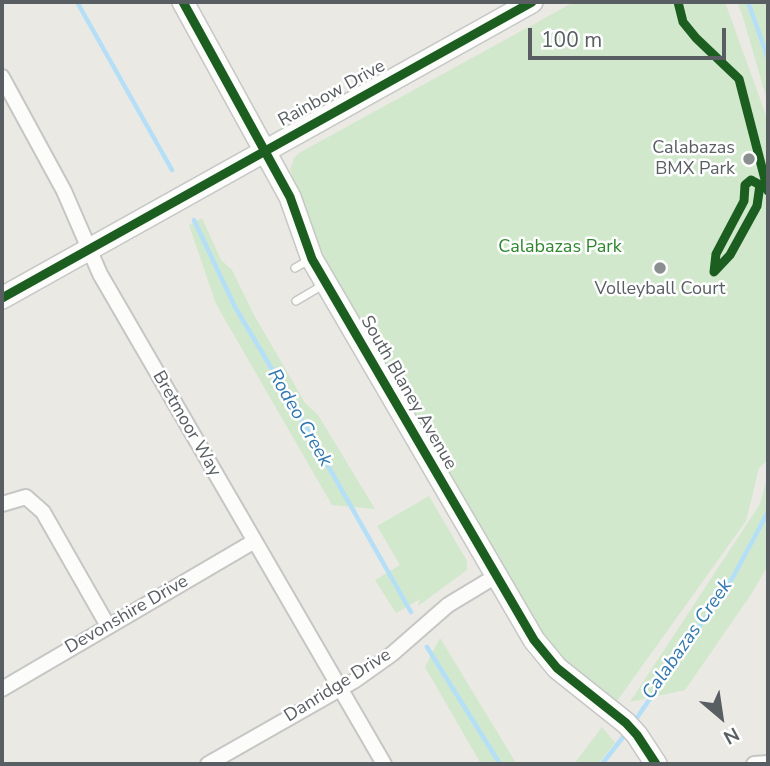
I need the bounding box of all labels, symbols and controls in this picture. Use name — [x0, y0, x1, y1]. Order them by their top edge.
scale bar — [532, 14, 730, 58]
text: 100 m — [541, 26, 602, 54]
street label: Rainbow Drive — [275, 56, 389, 132]
place label: Calabazas BMX Park — [652, 138, 735, 180]
marker: Calabazas BMX Park — [741, 151, 757, 167]
park label: Calabazas Park — [498, 237, 622, 259]
marker: Volleyball Court — [652, 260, 668, 276]
place label: Volleyball Court — [595, 279, 725, 301]
street label: South Blaney Avenue — [355, 312, 461, 474]
water label: Rodeo Creek — [262, 365, 336, 471]
street label: Bretmoor Way — [147, 367, 225, 481]
street label: Devonshire Drive — [62, 571, 192, 659]
water label: Calabazas Creek — [638, 576, 738, 704]
street label: Danridge Drive — [281, 645, 395, 727]
north arrow — [686, 682, 756, 752]
text: N — [719, 721, 744, 750]

